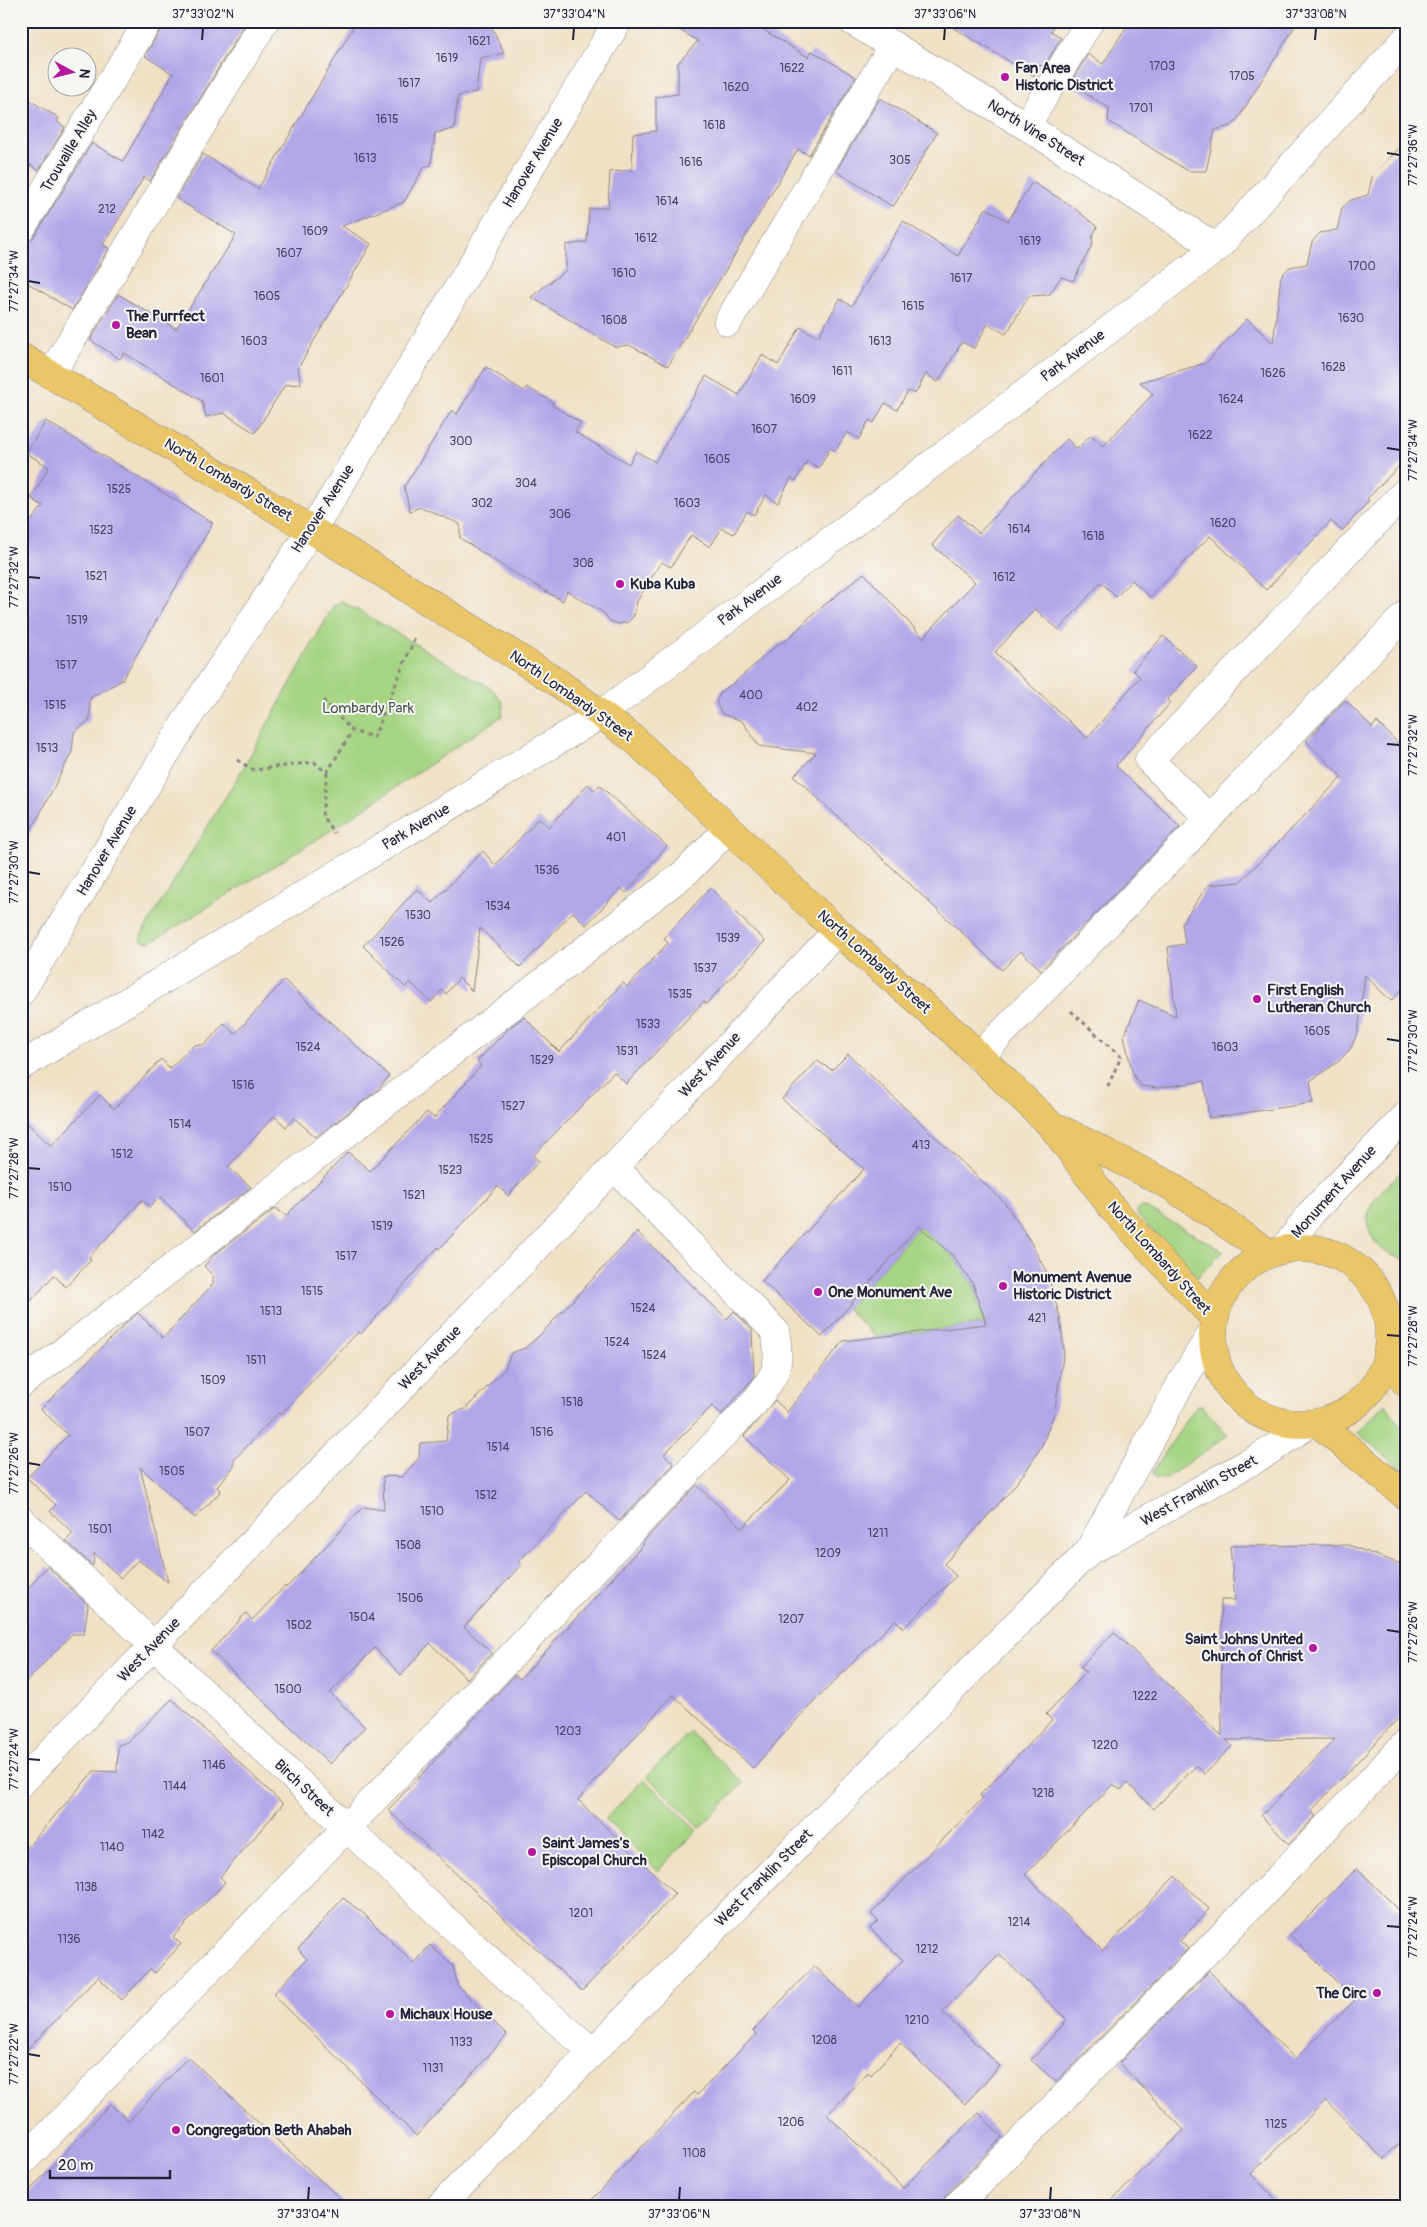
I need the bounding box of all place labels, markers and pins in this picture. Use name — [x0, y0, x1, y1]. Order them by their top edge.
place label: Fan Area Historic District — [1015, 59, 1114, 95]
marker: Fan Area Historic District — [999, 71, 1011, 83]
place label: The Purrfect Bean — [125, 307, 206, 343]
marker: The Purrfect Bean — [110, 319, 122, 331]
place label: Kuba Kuba — [630, 575, 695, 594]
marker: Kuba Kuba — [614, 578, 626, 590]
place label: First English Lutheran Church — [1267, 981, 1371, 1017]
marker: First English Lutheran Church — [1251, 993, 1263, 1005]
place label: Monument Avenue Historic District — [1013, 1268, 1132, 1304]
marker: Monument Avenue Historic District — [997, 1280, 1009, 1292]
place label: One Monument Ave — [828, 1283, 953, 1302]
marker: One Monument Ave — [812, 1286, 824, 1298]
place label: Saint Johns United Church of Christ — [1185, 1630, 1304, 1666]
marker: Saint Johns United Church of Christ — [1307, 1642, 1319, 1654]
place label: Saint James's Episcopal Church — [542, 1834, 647, 1870]
marker: Saint James's Episcopal Church — [526, 1846, 538, 1858]
place label: The Circ — [1315, 1984, 1367, 2003]
marker: The Circ — [1371, 1987, 1383, 1999]
place label: Michaux House — [400, 2005, 493, 2024]
marker: Michaux House — [384, 2008, 396, 2020]
place label: Congregation Beth Ahabah — [186, 2121, 351, 2140]
marker: Congregation Beth Ahabah — [170, 2124, 182, 2136]

